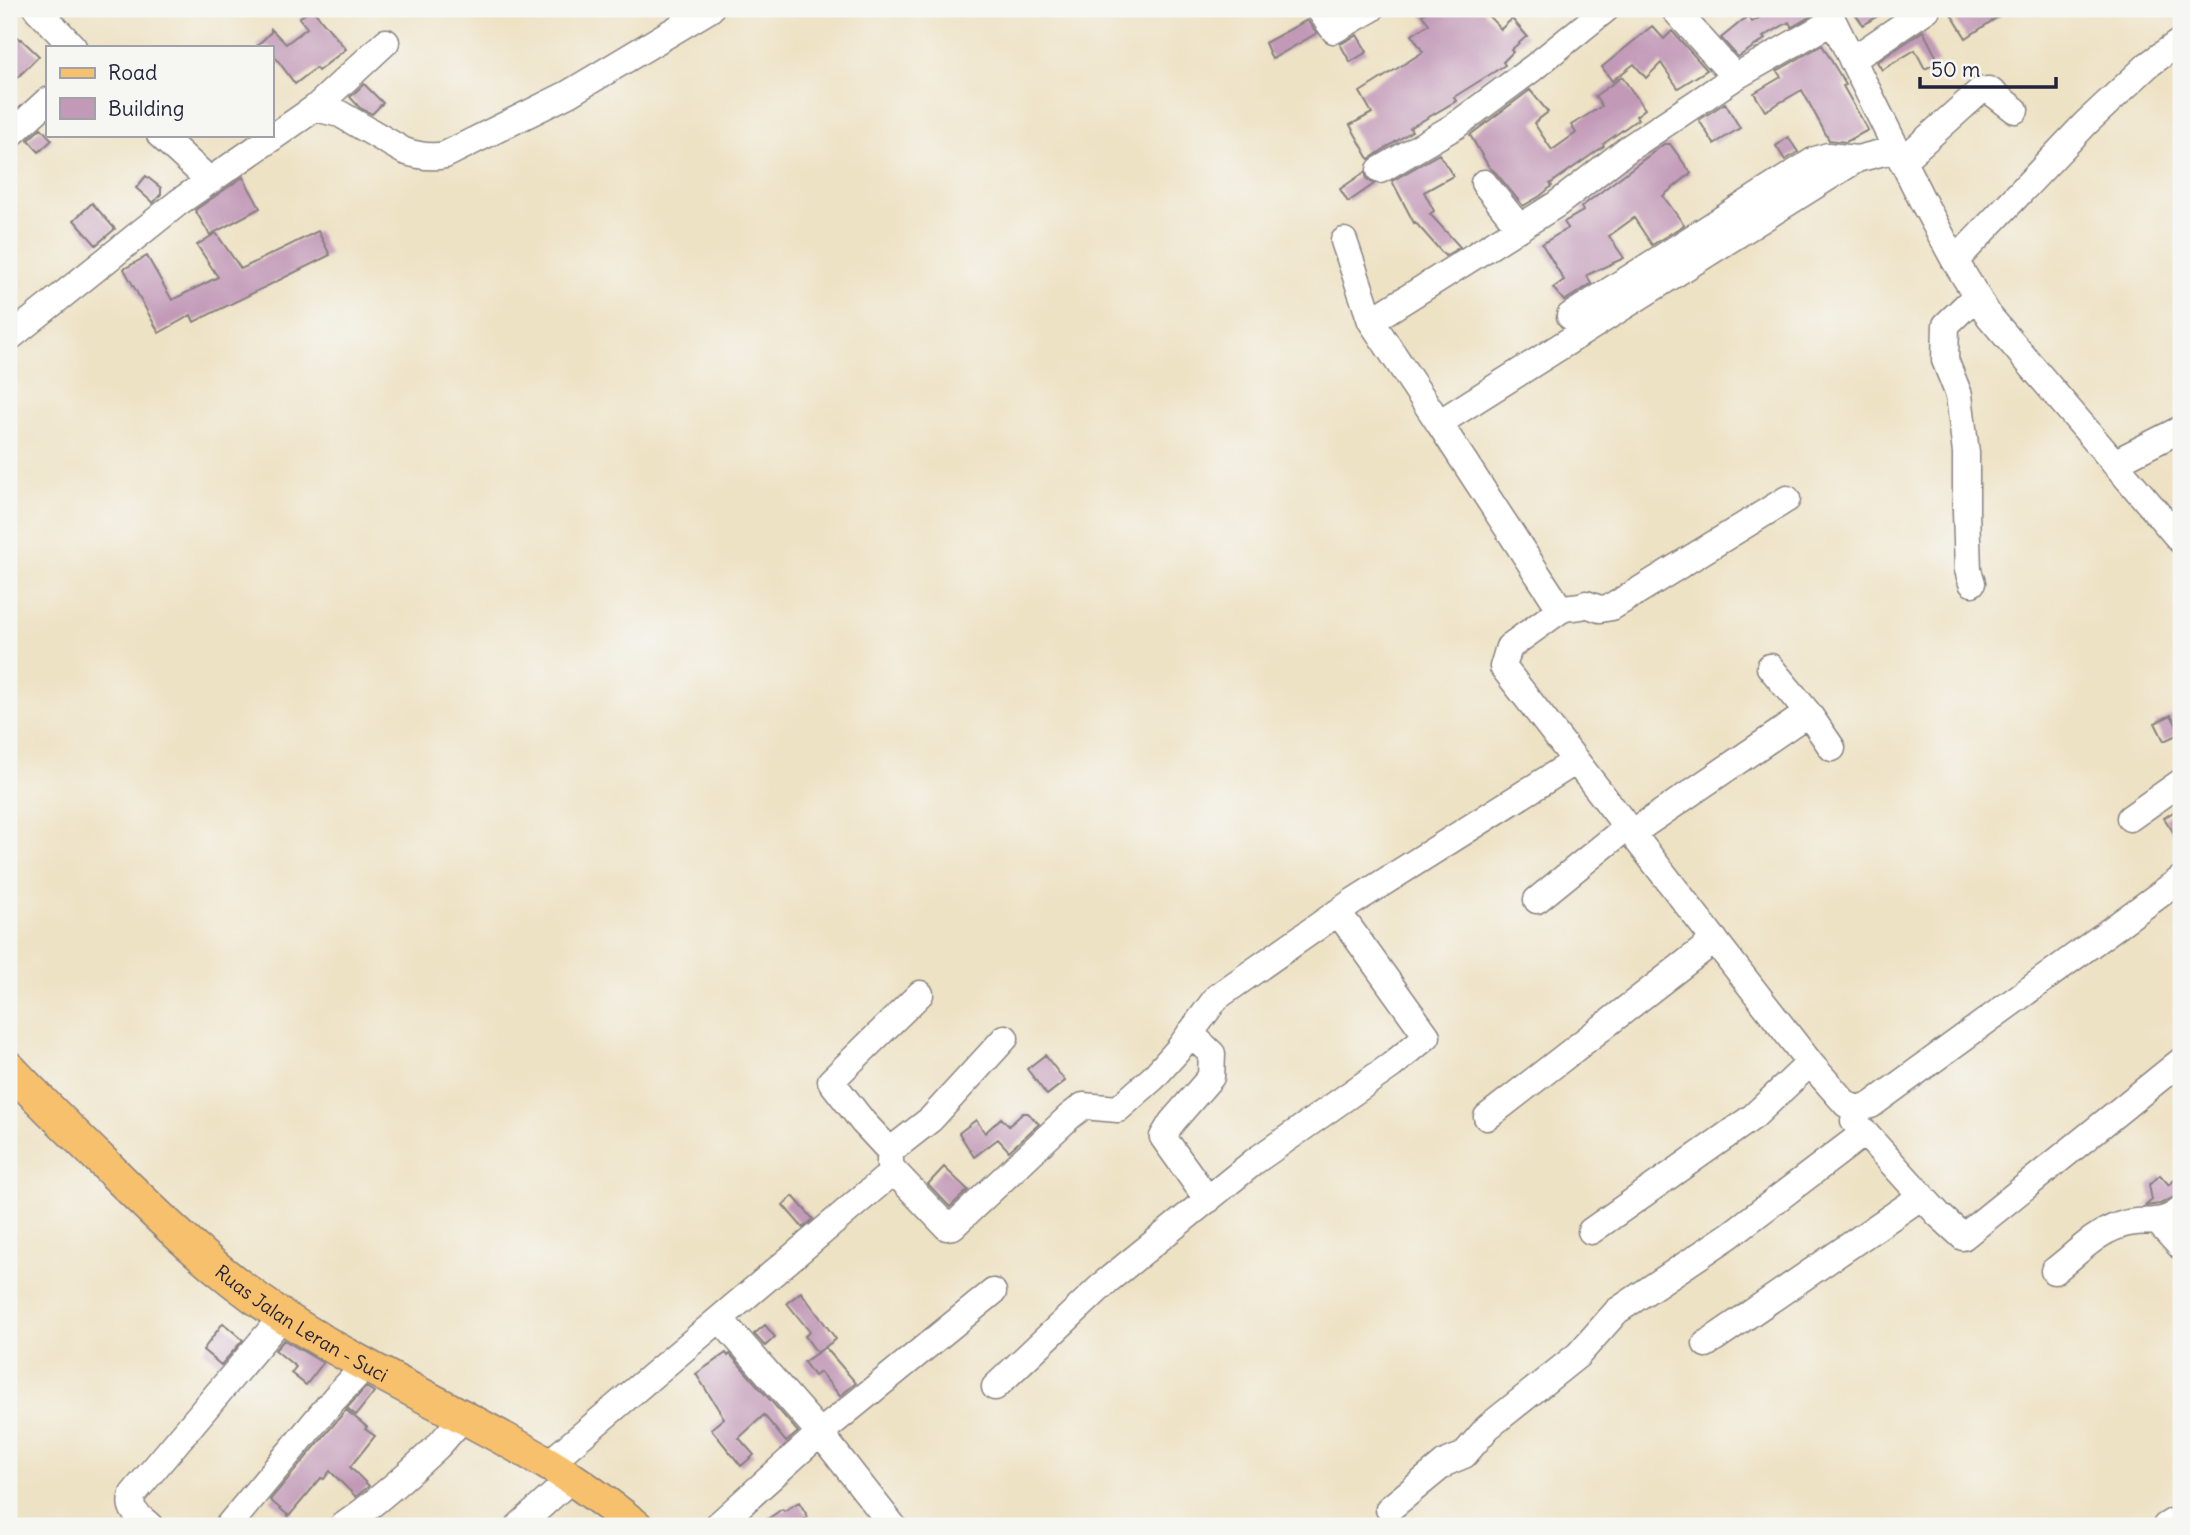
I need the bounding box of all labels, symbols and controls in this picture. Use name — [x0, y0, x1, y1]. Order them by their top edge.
legend — [46, 46, 273, 136]
scale bar — [1920, 46, 2057, 90]
text: 50 m — [1931, 56, 1980, 83]
text: Road — [108, 59, 157, 86]
text: Building — [108, 95, 184, 122]
street label: Ruas Jalan Leran - Suci — [210, 1259, 392, 1387]

